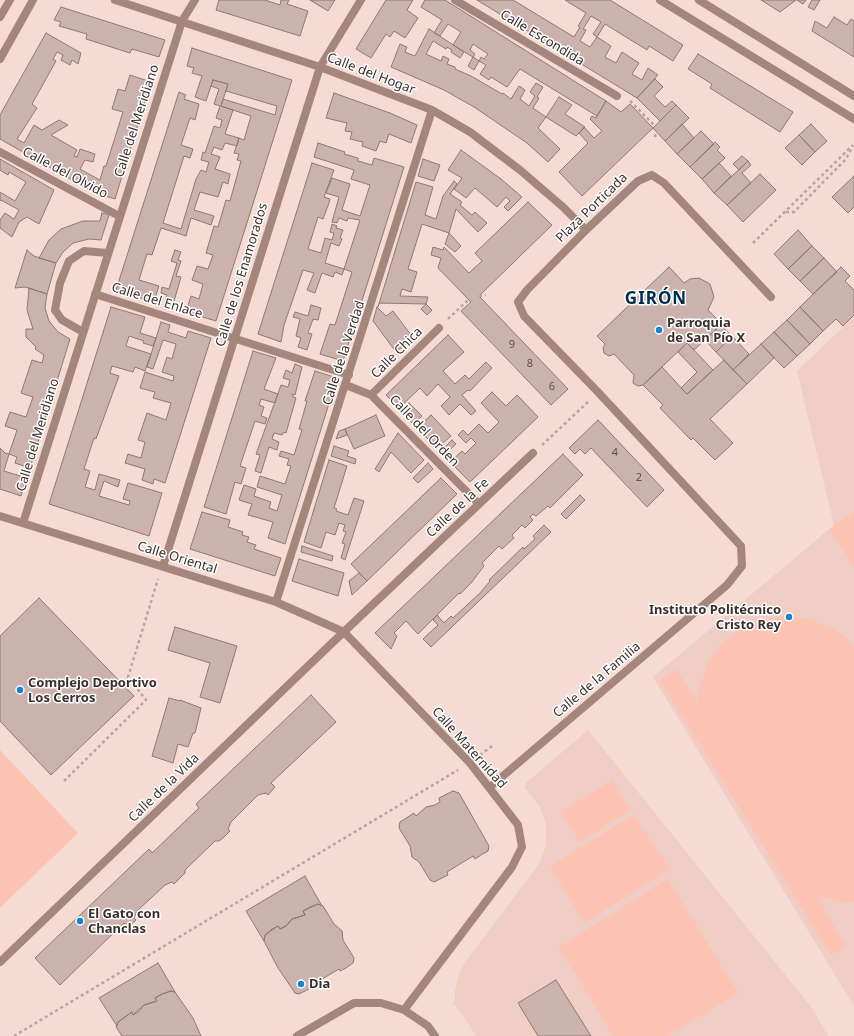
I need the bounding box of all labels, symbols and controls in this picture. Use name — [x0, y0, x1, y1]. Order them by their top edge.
street label: Calle Escondida — [497, 7, 587, 69]
street label: Calle del Hogar — [325, 50, 417, 98]
street label: Calle del Meridiano — [111, 63, 163, 179]
street label: Calle del Olvido — [20, 144, 110, 202]
street label: Plaza Porticada — [553, 170, 631, 246]
street label: Calle de los Enamorados — [213, 201, 271, 349]
street label: Calle del Enlace — [110, 280, 204, 322]
district label: GIRÓN — [625, 289, 687, 309]
street label: Calle de la Verdad — [320, 299, 368, 407]
place label: Parroquia de San Pío X — [667, 315, 745, 346]
street label: Calle Chica — [368, 324, 426, 382]
marker: Parroquia de San Pío X — [654, 325, 664, 335]
house number: 9 — [509, 338, 515, 352]
house number: 8 — [527, 357, 533, 371]
street label: Calle del Meridiano — [13, 377, 63, 493]
house number: 6 — [549, 380, 555, 394]
street label: Calle del Orden — [386, 392, 462, 470]
house number: 4 — [612, 446, 618, 460]
house number: 2 — [636, 471, 642, 485]
street label: Calle de la Fe — [424, 475, 492, 541]
street label: Calle Oriental — [135, 538, 219, 578]
place label: Instituto Politécnico Cristo Rey — [649, 602, 781, 633]
marker: Instituto Politécnico Cristo Rey — [784, 612, 794, 622]
street label: Calle de la Familia — [550, 639, 644, 721]
place label: Complejo Deportivo Los Cerros — [28, 675, 157, 706]
marker: Complejo Deportivo Los Cerros — [15, 685, 25, 695]
street label: Calle Maternidad — [428, 704, 510, 792]
street label: Calle de la Vida — [125, 750, 203, 826]
place label: El Gato con Chanclas — [88, 906, 160, 937]
marker: El Gato con Chanclas — [75, 916, 85, 926]
place label: Dia — [309, 976, 330, 992]
marker: Dia — [296, 979, 306, 989]

